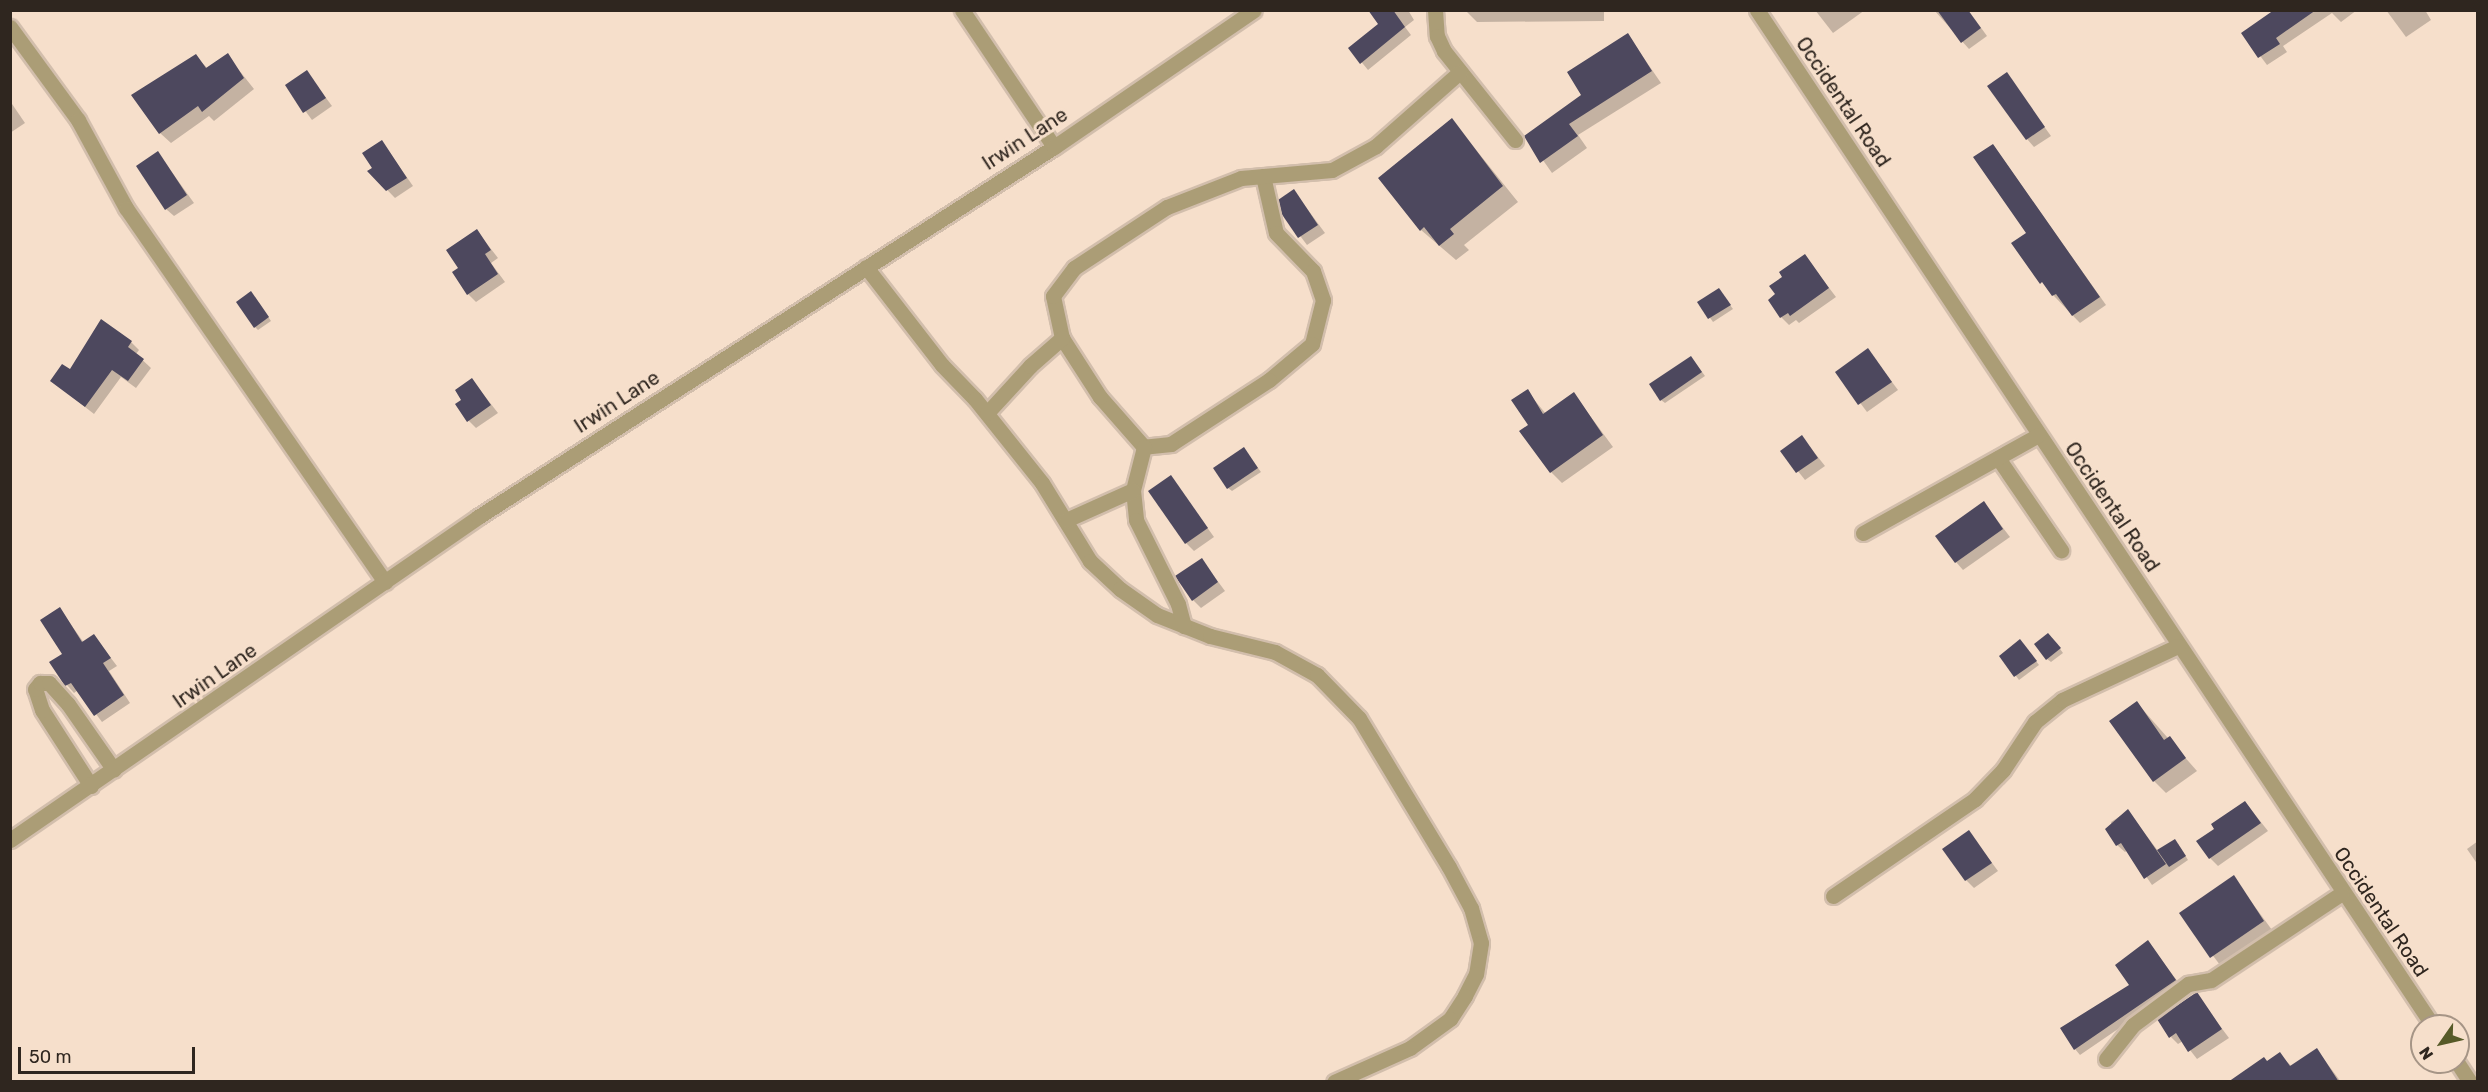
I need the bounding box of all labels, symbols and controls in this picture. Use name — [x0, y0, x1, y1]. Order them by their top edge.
street label: Occidental Road — [1791, 32, 1895, 172]
street label: Irwin Lane — [978, 103, 1072, 175]
street label: Irwin Lane — [570, 366, 664, 438]
street label: Occidental Road — [2060, 437, 2164, 577]
street label: Irwin Lane — [169, 638, 261, 714]
street label: Occidental Road — [2329, 842, 2433, 982]
north arrow — [2410, 1014, 2470, 1074]
scale bar — [21, 1035, 198, 1073]
text: N — [2415, 1043, 2437, 1063]
text: 50 m — [29, 1046, 72, 1068]

